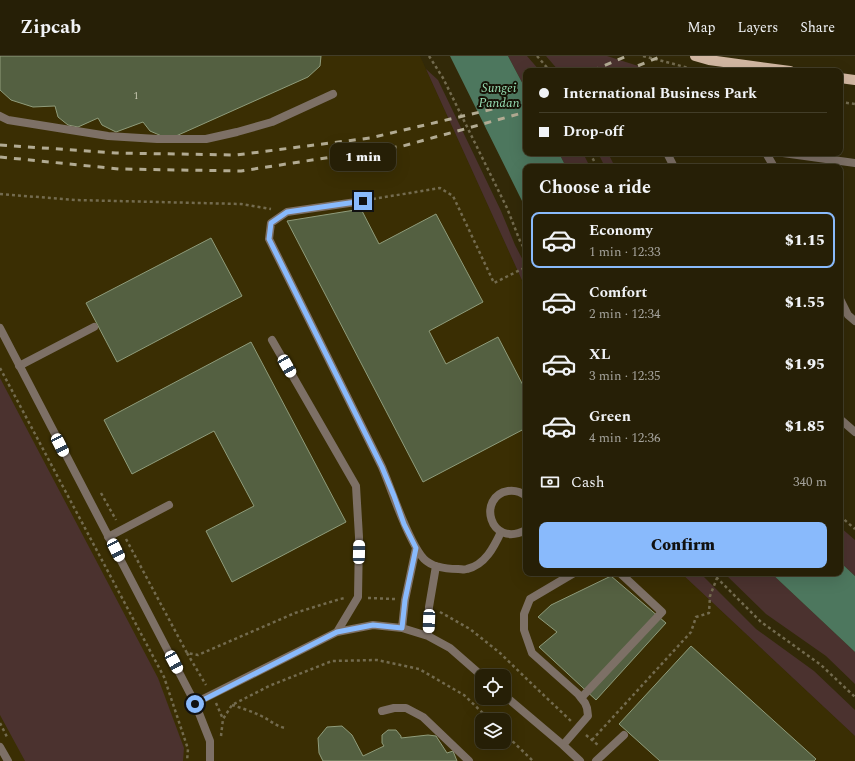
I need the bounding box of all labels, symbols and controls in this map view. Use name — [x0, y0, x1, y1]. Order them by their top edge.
text: Zipcab — [20, 13, 81, 42]
text: Map — [687, 17, 716, 38]
text: Layers — [738, 17, 778, 38]
text: Share — [800, 17, 835, 38]
water label: Sungei Pandan — [478, 78, 520, 113]
text: International Business Park — [563, 82, 757, 105]
house number: 1 — [134, 88, 139, 104]
text: Drop-off — [563, 120, 624, 143]
callout: 1 min — [330, 143, 396, 171]
text: 1 min — [345, 147, 381, 167]
text: Choose a ride — [539, 174, 651, 201]
route end — [354, 192, 372, 210]
text: Economy — [589, 219, 653, 242]
icon: car — [541, 222, 577, 258]
text: $1.15 — [785, 229, 825, 252]
text: 1 min · 12:33 — [589, 242, 661, 262]
text: Comfort — [589, 281, 647, 304]
icon: car — [541, 284, 577, 320]
text: $1.55 — [785, 291, 825, 314]
text: 2 min · 12:34 — [589, 304, 661, 324]
text: XL — [589, 343, 610, 366]
icon: car — [541, 346, 577, 382]
car — [276, 353, 298, 379]
text: $1.95 — [785, 353, 825, 376]
text: 3 min · 12:35 — [589, 366, 661, 386]
text: Green — [589, 405, 631, 428]
icon: car — [541, 408, 577, 444]
text: $1.85 — [785, 415, 825, 438]
text: 4 min · 12:36 — [589, 428, 661, 448]
car — [49, 432, 71, 458]
icon: cash — [539, 471, 561, 493]
text: Cash — [571, 471, 604, 494]
text: 340 m — [793, 472, 827, 492]
button: Confirm — [539, 522, 827, 568]
car — [105, 537, 127, 563]
car — [353, 540, 365, 564]
car — [423, 609, 435, 633]
car — [163, 649, 185, 675]
map controls — [475, 669, 511, 749]
button: locate — [475, 669, 511, 705]
route start — [186, 695, 204, 713]
button: layers — [475, 713, 511, 749]

